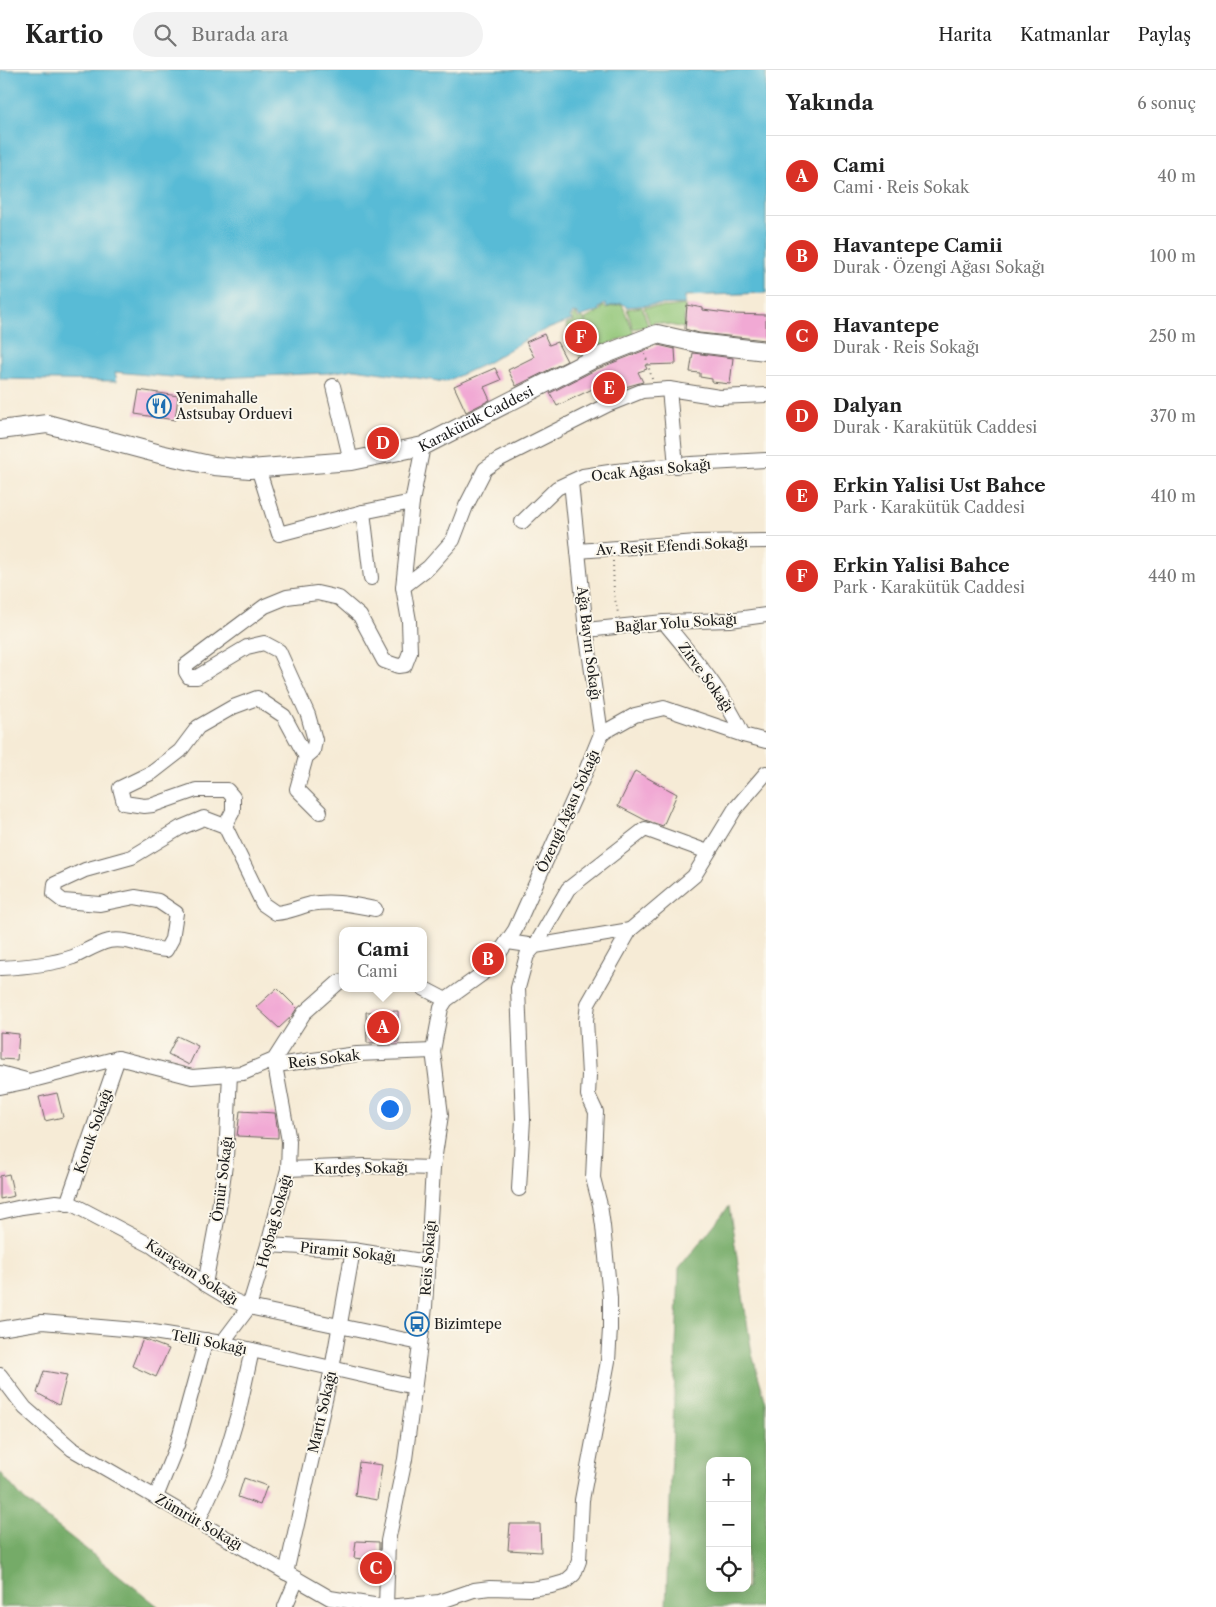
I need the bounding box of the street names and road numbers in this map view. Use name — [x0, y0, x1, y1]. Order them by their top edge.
street label: Karakütük Caddesi — [416, 382, 536, 456]
street label: Ocak Ağası Sokağı — [590, 455, 712, 485]
street label: Av. Reşit Efendi Sokağı — [595, 533, 748, 559]
street label: Ağa Bayırı Sokağı — [573, 584, 605, 701]
street label: Bağlar Yolu Sokağı — [615, 610, 737, 636]
street label: Zirve Sokağı — [675, 639, 737, 715]
street label: Özengi Ağası Sokağı — [533, 747, 603, 875]
street label: Reis Sokak — [287, 1046, 362, 1072]
street label: Koruk Sokağı — [70, 1086, 116, 1176]
street label: Ömür Sokağı — [208, 1135, 236, 1223]
street label: Kardeş Sokağı — [314, 1158, 408, 1178]
street label: Hoşbağ Sokağı — [253, 1172, 295, 1270]
street label: Reis Sokağı — [416, 1220, 440, 1296]
street label: Karaçam Sokağı — [142, 1235, 242, 1309]
street label: Piramit Sokağı — [299, 1238, 397, 1266]
street label: Telli Sokağı — [170, 1326, 248, 1358]
street label: Martı Sokağı — [304, 1369, 340, 1455]
street label: Zümrüt Sokağı — [152, 1490, 246, 1554]

